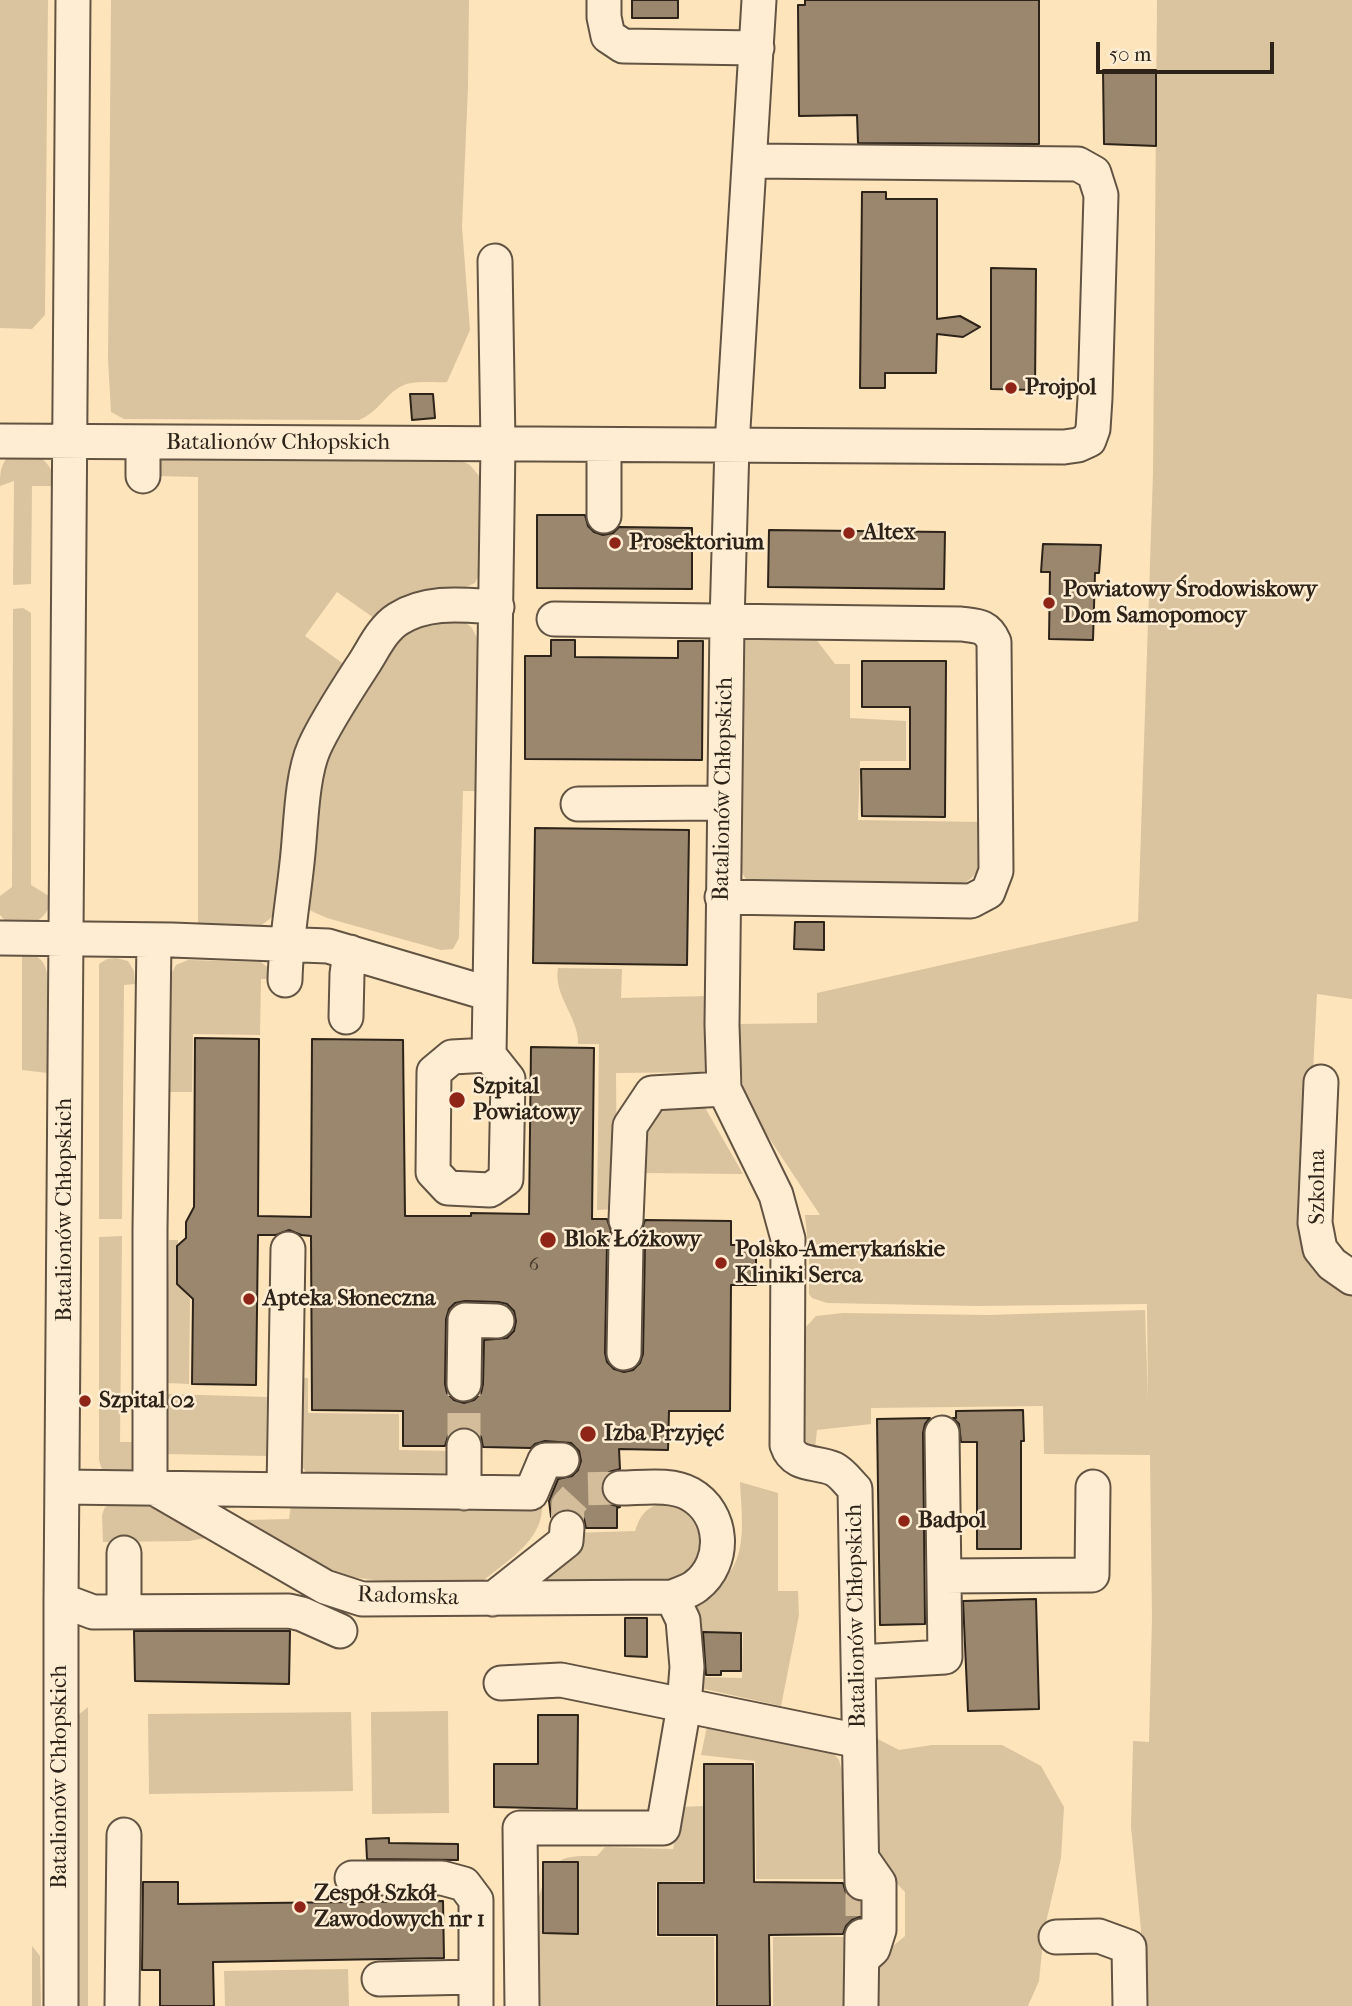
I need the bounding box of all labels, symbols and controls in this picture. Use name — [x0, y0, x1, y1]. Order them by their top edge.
scale bar — [1100, 28, 1278, 72]
text: 50 m — [1109, 42, 1152, 66]
place label: Projpol — [1025, 374, 1096, 402]
marker: Projpol — [1003, 380, 1019, 396]
street label: Batalionów Chłopskich — [166, 429, 390, 457]
place label: Altex — [863, 519, 916, 547]
marker: Altex — [841, 525, 857, 541]
place label: Prosektorium — [629, 529, 764, 557]
marker: Prosektorium — [607, 535, 623, 551]
place label: Powiatowy Środowiskowy Dom Samopomocy — [1063, 576, 1317, 630]
marker: Powiatowy Środowiskowy Dom Samopomocy — [1041, 595, 1057, 611]
street label: Batalionów Chłopskich — [708, 677, 740, 901]
place label: Szpital Powiatowy — [473, 1073, 581, 1127]
marker: Szpital Powiatowy — [447, 1090, 467, 1110]
street label: Batalionów Chłopskich — [51, 1098, 79, 1322]
street label: Szkolna — [1304, 1149, 1332, 1225]
place label: Blok Łóżkowy — [564, 1226, 701, 1254]
marker: Blok Łóżkowy — [538, 1230, 558, 1250]
place label: Polsko-Amerykańskie Kliniki Serca — [735, 1236, 945, 1290]
house number: 6 — [529, 1254, 539, 1276]
marker: Polsko-Amerykańskie Kliniki Serca — [713, 1255, 729, 1271]
place label: Apteka Słoneczna — [263, 1285, 436, 1313]
marker: Apteka Słoneczna — [241, 1291, 257, 1307]
place label: Szpital 02 — [99, 1387, 195, 1415]
marker: Szpital 02 — [77, 1393, 93, 1409]
place label: Izba Przyjęć — [604, 1420, 724, 1448]
marker: Izba Przyjęć — [578, 1424, 598, 1444]
street label: Batalionów Chłopskich — [841, 1504, 873, 1728]
place label: Badpol — [918, 1507, 986, 1535]
marker: Badpol — [896, 1513, 912, 1529]
street label: Radomska — [357, 1581, 459, 1613]
street label: Batalionów Chłopskich — [46, 1665, 74, 1889]
place label: Zespół Szkół Zawodowych nr 1 — [314, 1880, 485, 1934]
marker: Zespół Szkół Zawodowych nr 1 — [292, 1899, 308, 1915]

